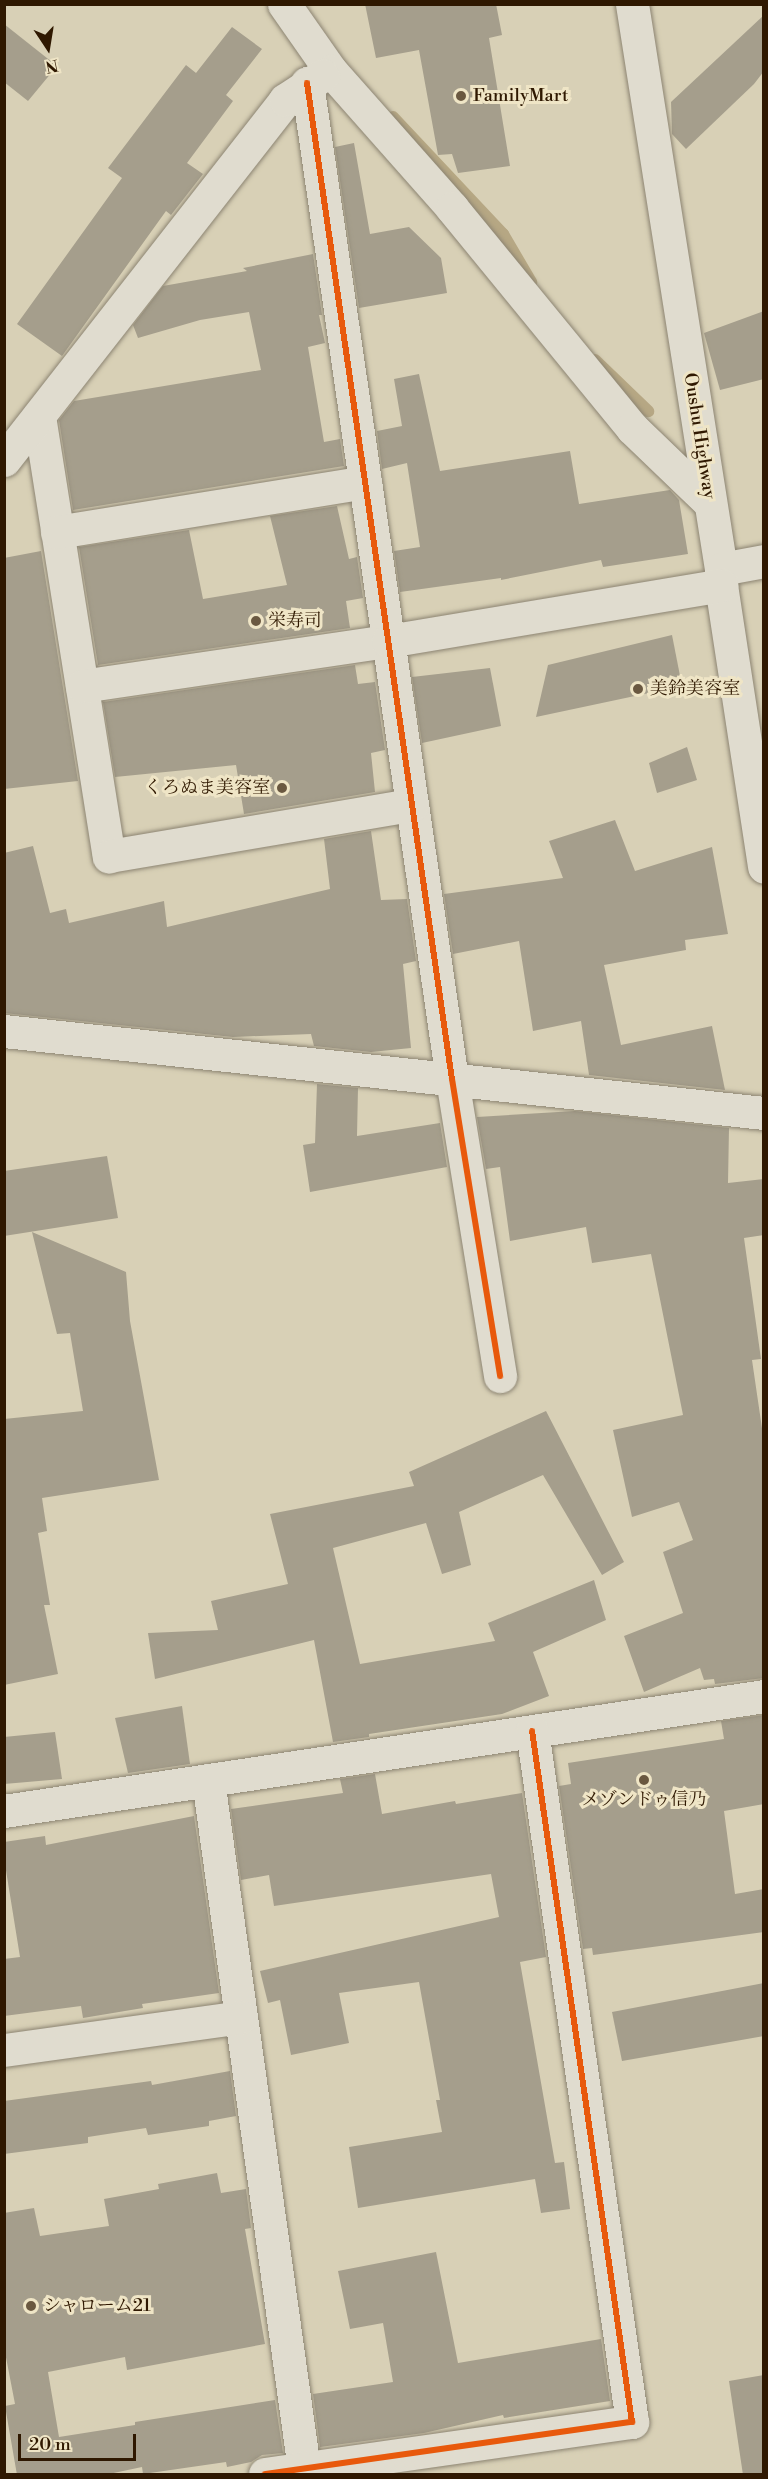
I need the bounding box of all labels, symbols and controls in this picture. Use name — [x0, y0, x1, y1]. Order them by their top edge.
north arrow — [18, 18, 78, 78]
text: N — [43, 55, 60, 77]
place label: FamilyMart — [473, 85, 568, 107]
marker: FamilyMart — [454, 89, 468, 103]
street label: Oushu Highway — [678, 371, 720, 501]
place label: 栄寿司 — [268, 610, 322, 632]
marker: 栄寿司 — [249, 614, 263, 628]
place label: 美鈴美容室 — [650, 678, 740, 700]
marker: 美鈴美容室 — [631, 682, 645, 696]
place label: くろぬま美容室 — [144, 777, 270, 799]
marker: くろぬま美容室 — [275, 781, 289, 795]
marker: メゾンドゥ信乃 — [637, 1773, 651, 1787]
place label: メゾンドゥ信乃 — [581, 1789, 707, 1811]
place label: シャローム21 — [43, 2295, 151, 2317]
marker: シャローム21 — [24, 2299, 38, 2313]
scale bar — [21, 2422, 140, 2460]
text: 20 m — [29, 2433, 71, 2456]

